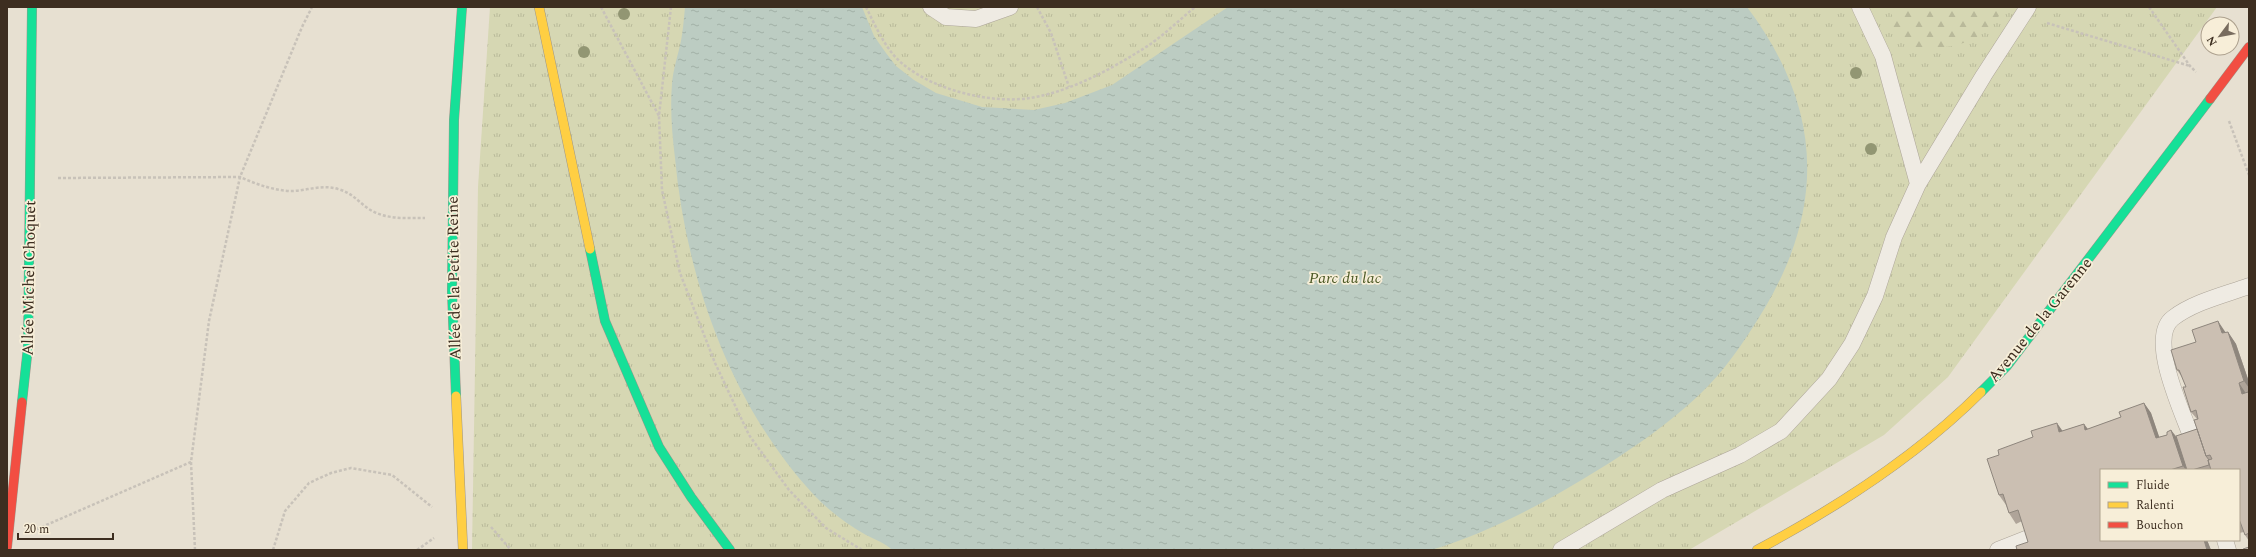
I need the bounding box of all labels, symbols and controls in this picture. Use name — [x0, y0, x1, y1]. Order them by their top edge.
north arrow — [2200, 16, 2240, 56]
text: N — [2202, 33, 2222, 49]
street label: Allée de la Petite Reine — [441, 196, 467, 360]
street label: Allée Michel Choquet — [16, 200, 42, 356]
street label: Avenue de la Garenne — [1982, 252, 2098, 388]
park label: Parc du lac — [1309, 266, 1381, 290]
legend — [2100, 469, 2240, 541]
text: Fluide — [2136, 476, 2170, 495]
text: Ralenti — [2136, 496, 2174, 515]
scale bar — [18, 515, 113, 541]
text: Bouchon — [2136, 516, 2183, 535]
text: 20 m — [24, 520, 49, 539]

